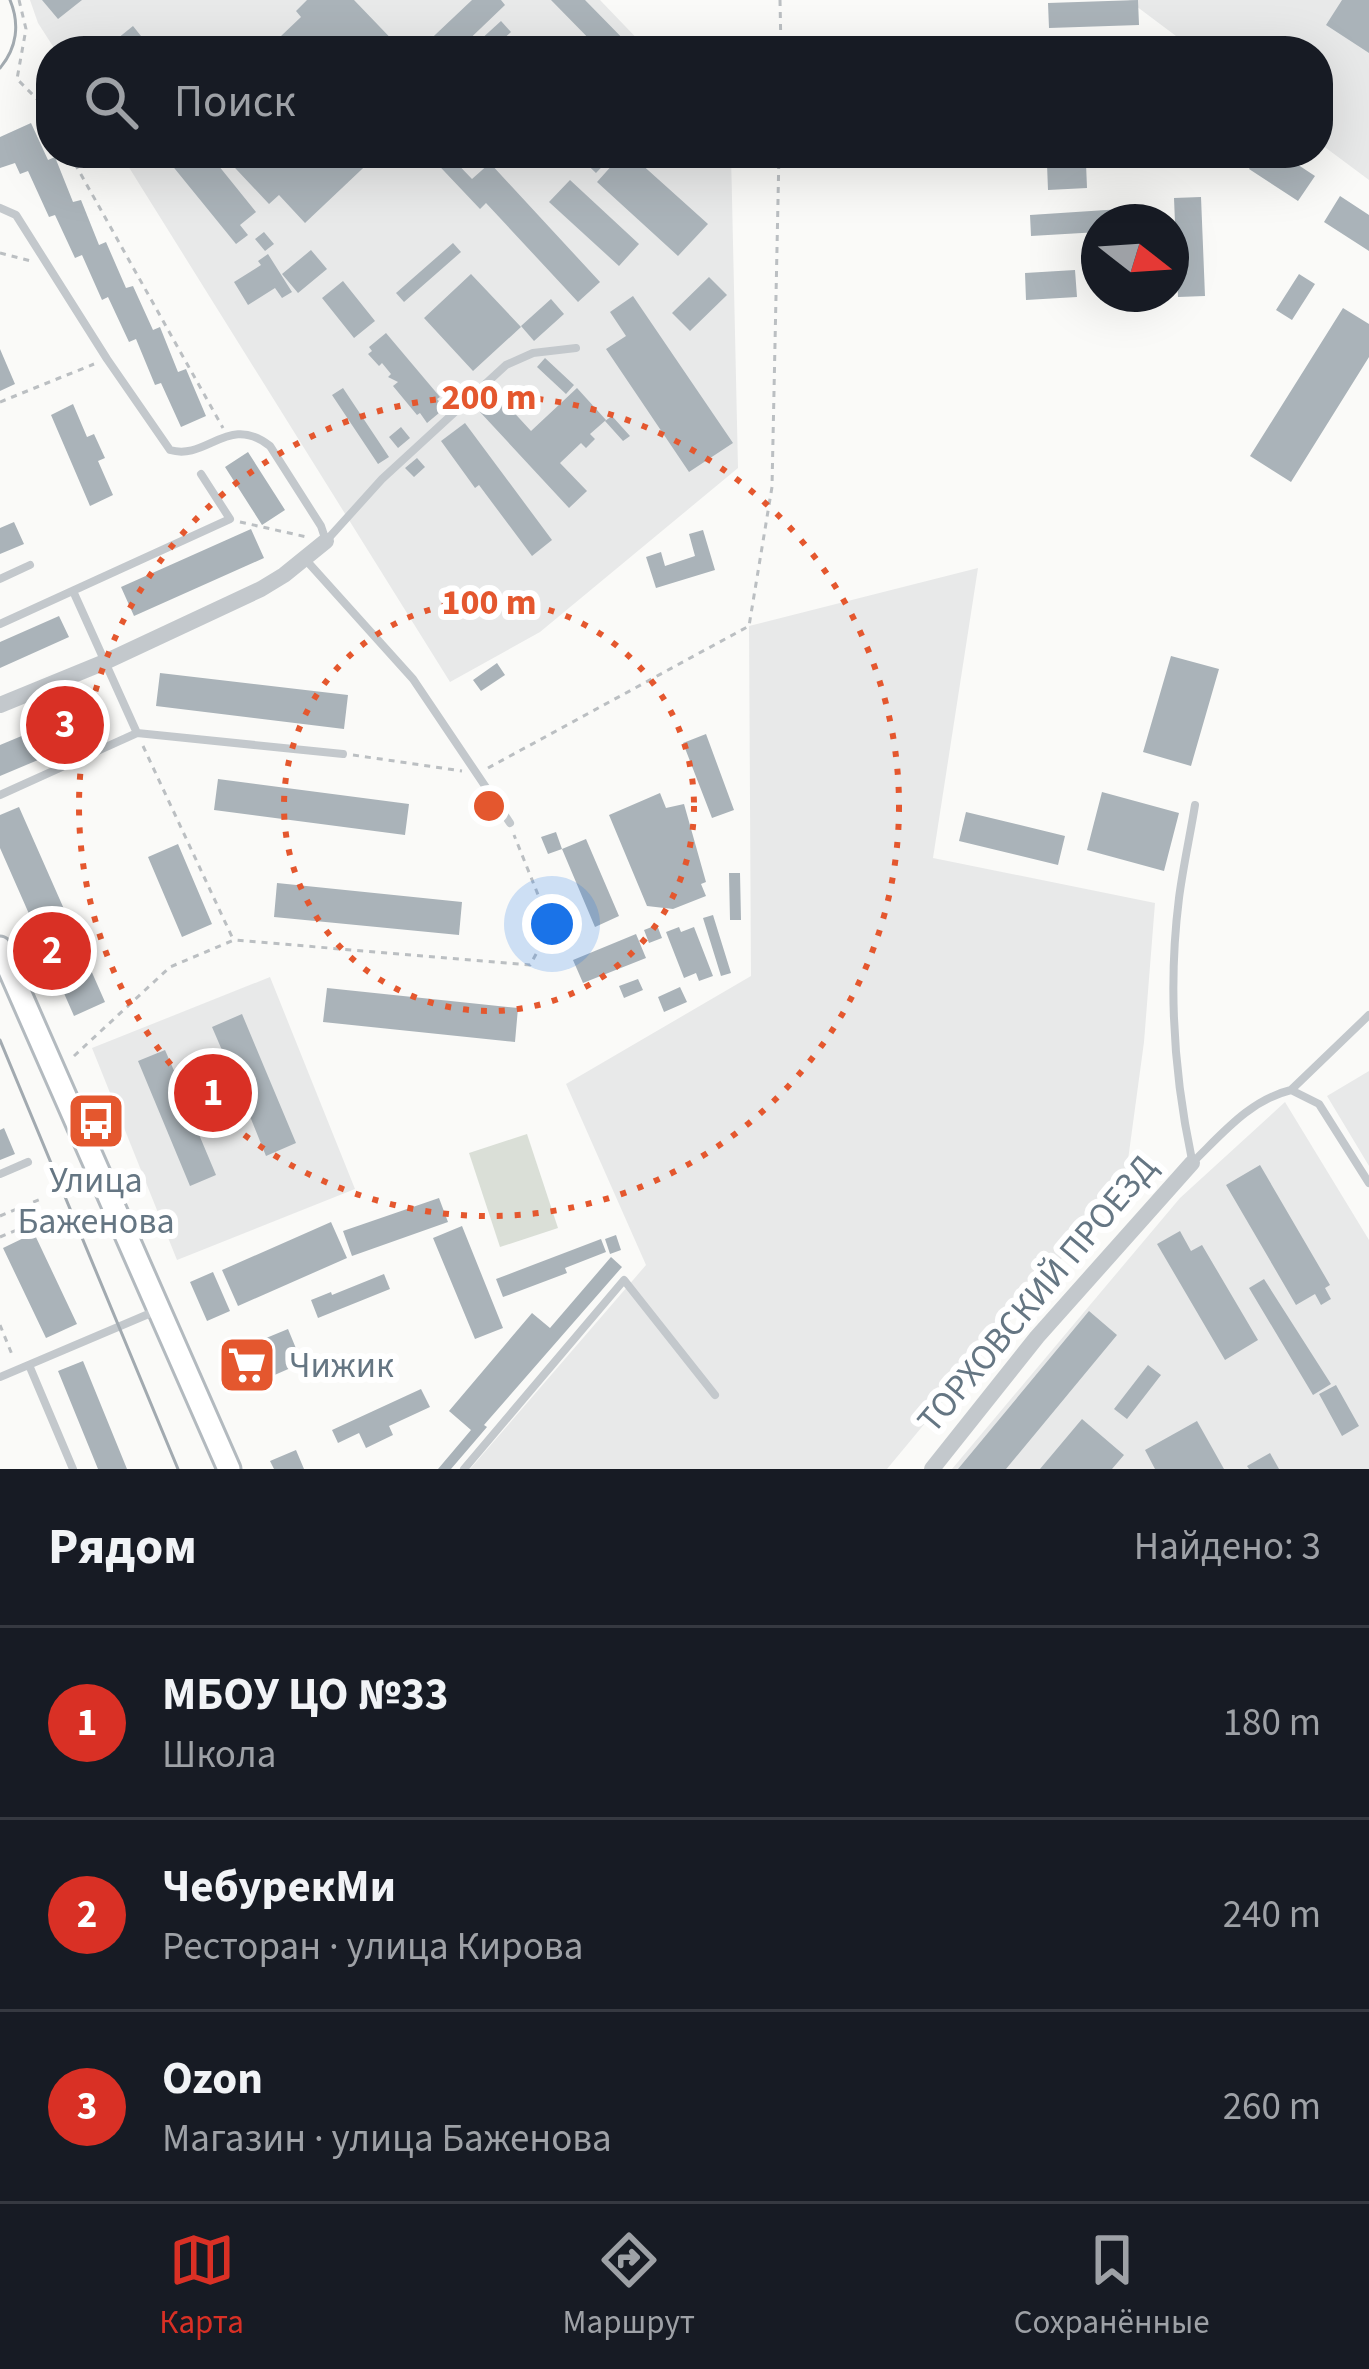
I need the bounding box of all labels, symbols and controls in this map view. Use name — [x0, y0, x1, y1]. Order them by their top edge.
search box — [36, 36, 1333, 168]
icon: search — [78, 69, 144, 135]
text: Поиск — [174, 70, 296, 134]
north arrow — [1081, 204, 1189, 312]
text: 200 m — [441, 372, 537, 423]
text: 100 m — [441, 577, 537, 628]
pin: 3 — [26, 680, 104, 770]
centre of rings — [468, 785, 510, 827]
your location — [522, 894, 582, 954]
pin: 2 — [13, 906, 91, 996]
pin: 1 — [174, 1048, 252, 1138]
bus stop icon: Улица Баженова — [65, 1090, 127, 1152]
street label: ТОРХОВСКИЙ ПРОЕЗД — [905, 1144, 1169, 1444]
place label: Улица Баженова — [17, 1155, 175, 1247]
supermarket icon: Чижик — [216, 1334, 278, 1396]
place label: Чижик — [289, 1340, 394, 1391]
text: Рядом — [48, 1511, 197, 1583]
text: Найдено: 3 — [1134, 1519, 1321, 1575]
text: МБОУ ЦО №33 — [162, 1663, 449, 1727]
text: 1 — [77, 1695, 97, 1751]
text: 180 m — [1223, 1695, 1321, 1751]
text: Школа — [162, 1727, 276, 1783]
text: ЧебурекМи — [162, 1855, 396, 1919]
text: 2 — [77, 1887, 97, 1943]
text: 240 m — [1223, 1887, 1321, 1943]
text: Ресторан · улица Кирова — [162, 1919, 583, 1975]
text: Ozon — [162, 2047, 263, 2111]
text: 3 — [77, 2079, 97, 2135]
text: 260 m — [1223, 2079, 1321, 2135]
text: Магазин · улица Баженова — [162, 2111, 612, 2167]
tab: Карта — [159, 2227, 244, 2346]
tab: Маршрут — [563, 2227, 695, 2346]
tab: Сохранённые — [1014, 2227, 1210, 2346]

